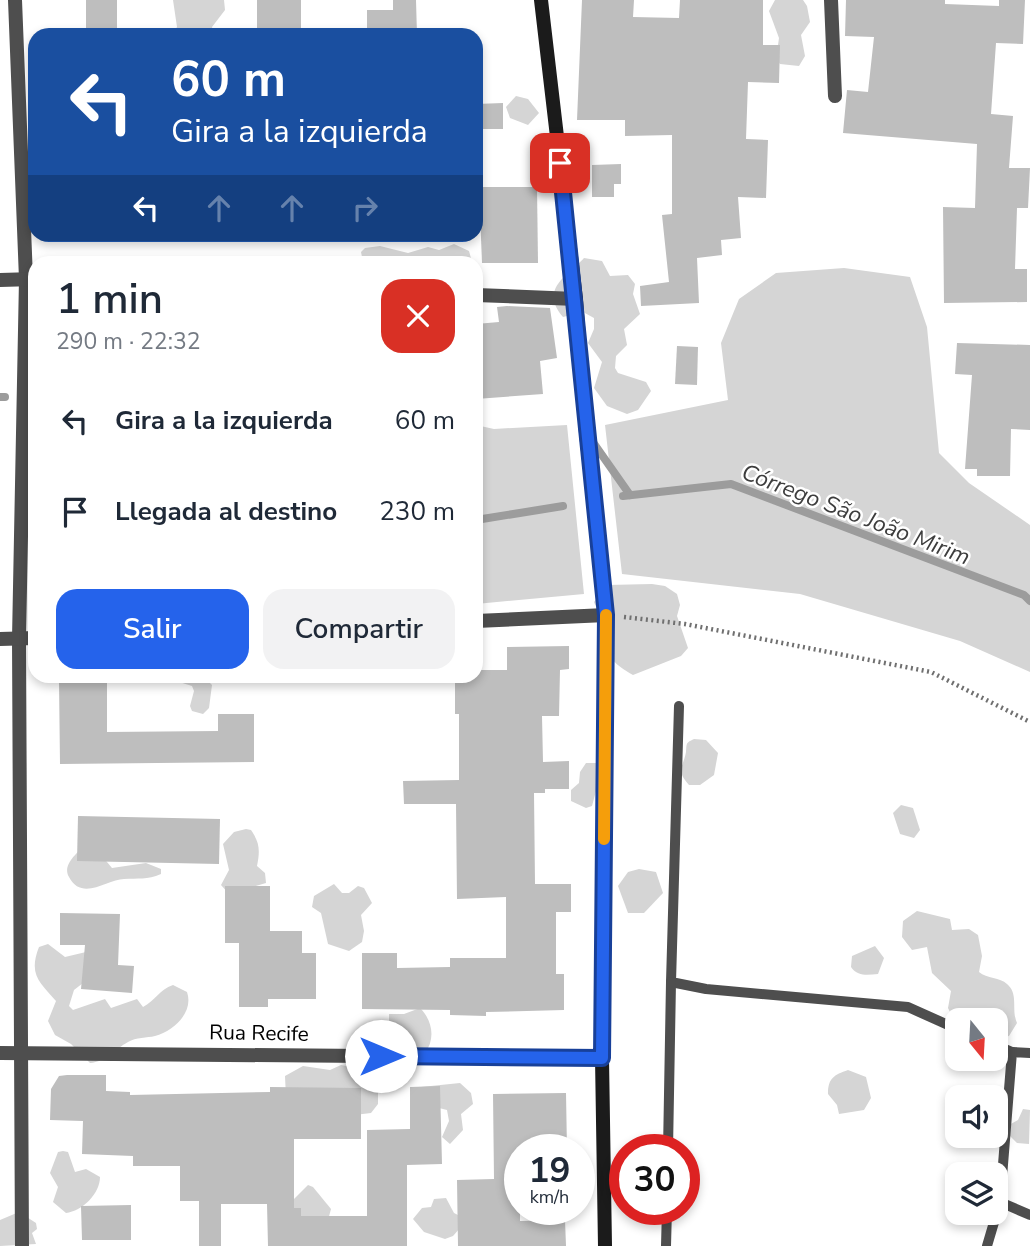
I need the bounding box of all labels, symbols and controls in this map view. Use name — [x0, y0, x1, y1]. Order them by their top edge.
text: 60 m — [171, 46, 286, 113]
icon: left — [56, 56, 147, 147]
text: Gira a la izquierda — [171, 110, 428, 153]
pin — [530, 133, 590, 193]
icon: arrive — [541, 144, 579, 182]
icon: left — [127, 189, 165, 227]
icon: ahead — [200, 189, 238, 227]
icon: ahead — [273, 189, 311, 227]
icon: right — [346, 189, 384, 227]
text: 1 min — [56, 271, 163, 328]
button: close — [381, 279, 455, 353]
text: 290 m · 22:32 — [56, 326, 201, 357]
icon: left — [56, 402, 94, 440]
text: Gira a la izquierda — [115, 403, 333, 438]
text: 60 m — [395, 403, 455, 438]
water label: Córrego São João Mirim — [737, 457, 975, 572]
icon: arrive — [56, 493, 94, 531]
text: Llegada al destino — [115, 494, 337, 529]
text: 230 m — [379, 494, 455, 529]
button: Salir — [56, 589, 249, 669]
button: Compartir — [263, 589, 455, 669]
north arrow — [945, 1008, 1008, 1071]
map controls — [945, 1008, 1008, 1225]
street label: Rua Recife — [209, 1018, 309, 1048]
position arrow — [344, 1019, 418, 1093]
button: sound — [945, 1085, 1008, 1148]
speed limit sign: 30 — [609, 1134, 700, 1225]
text: 19 — [528, 1147, 571, 1194]
button: layers — [945, 1162, 1008, 1225]
text: km/h — [530, 1185, 569, 1209]

